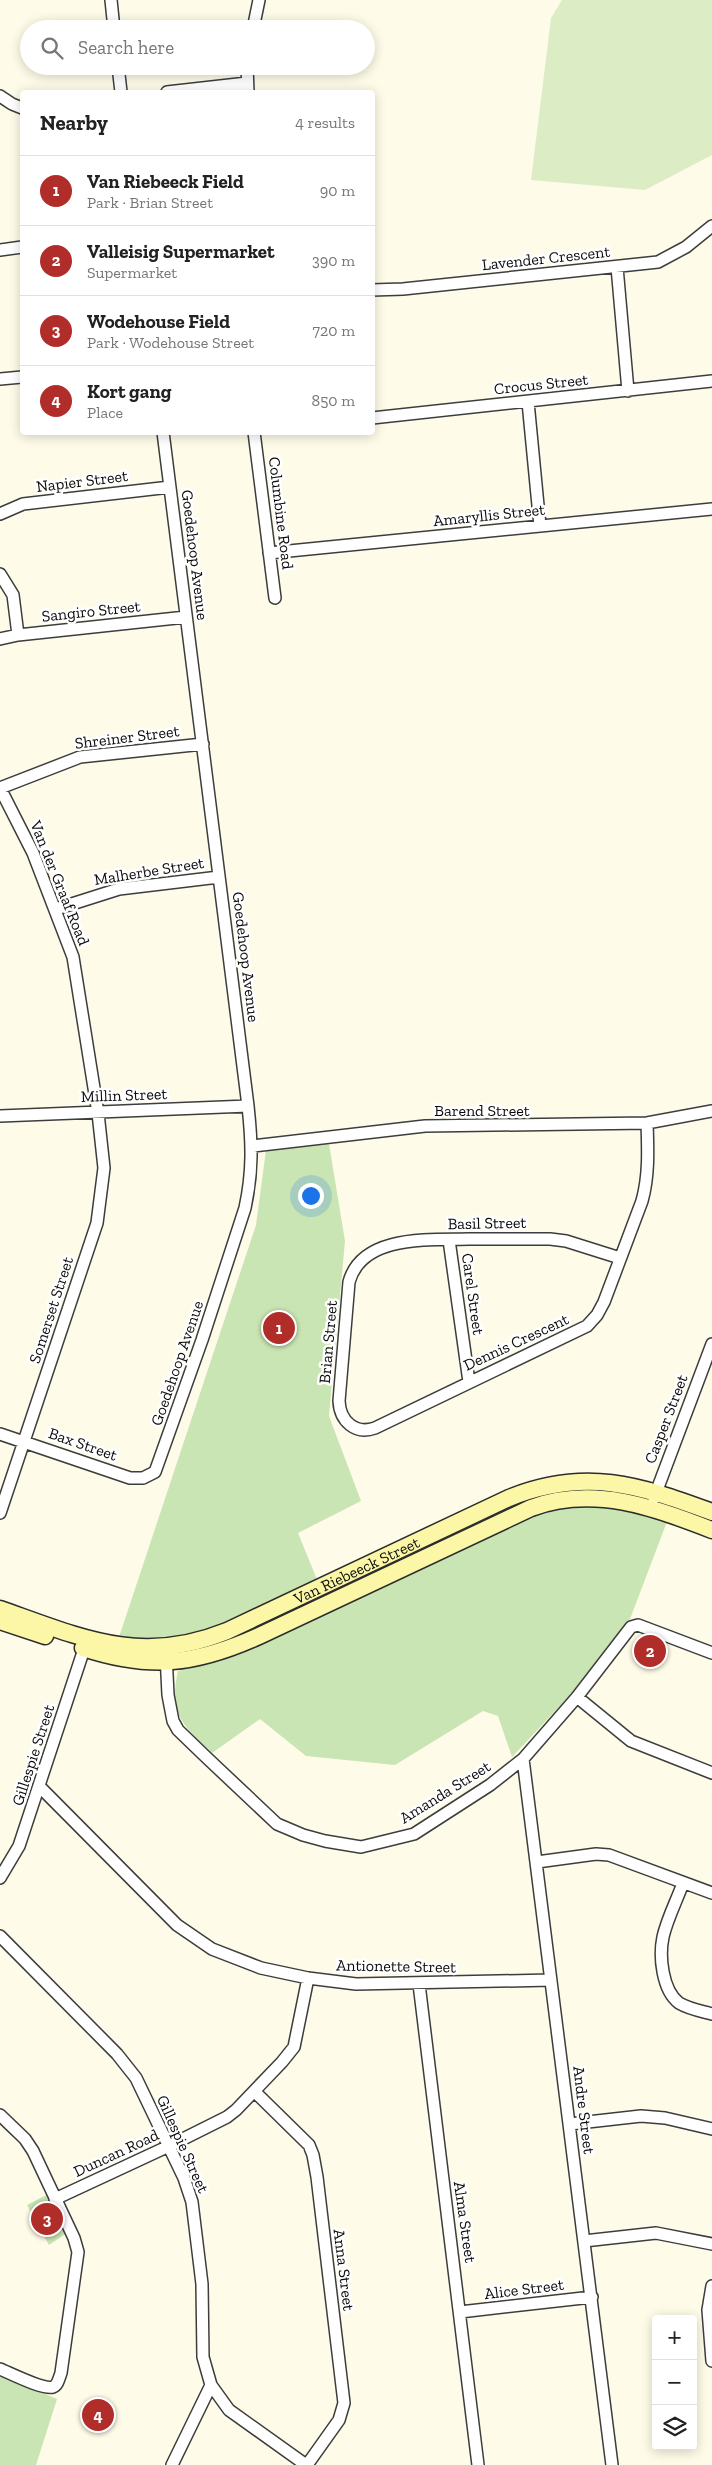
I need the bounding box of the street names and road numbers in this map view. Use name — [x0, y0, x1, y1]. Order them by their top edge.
street label: Lavender Crescent — [481, 242, 611, 274]
street label: Crocus Street — [493, 370, 589, 398]
street label: Columbine Road — [265, 456, 297, 571]
street label: Napier Street — [35, 466, 129, 496]
street label: Goedehoop Avenue — [178, 489, 212, 621]
street label: Amaryllis Street — [432, 500, 546, 530]
street label: Sangiro Street — [41, 596, 141, 626]
street label: Shreiner Street — [74, 721, 180, 753]
street label: Van der Graaf Road — [26, 817, 94, 948]
street label: Malherbe Street — [93, 853, 205, 889]
street label: Goedehoop Avenue — [229, 891, 263, 1023]
street label: Millin Street — [80, 1084, 168, 1106]
street label: Barend Street — [434, 1101, 530, 1120]
street label: Basil Street — [447, 1213, 527, 1233]
street label: Carel Street — [458, 1252, 488, 1336]
street label: Somerset Street — [25, 1254, 77, 1366]
street label: Goedehoop Avenue — [147, 1298, 207, 1428]
street label: Brian Street — [315, 1299, 341, 1384]
street label: Dennis Crescent — [460, 1309, 572, 1375]
street label: Casper Street — [640, 1372, 692, 1466]
street label: Bax Street — [46, 1423, 120, 1465]
street label: Van Riebeeck Street — [290, 1532, 423, 1608]
street label: Gillespie Street — [8, 1702, 58, 1808]
street label: Amanda Street — [396, 1757, 494, 1827]
street label: Antionette Street — [336, 1955, 456, 1977]
street label: Andre Street — [569, 2065, 599, 2155]
street label: Gillespie Street — [153, 2092, 213, 2196]
street label: Duncan Road — [70, 2125, 162, 2181]
street label: Alma Street — [450, 2180, 480, 2264]
street label: Anna Street — [330, 2228, 358, 2312]
street label: Alice Street — [483, 2275, 565, 2303]

